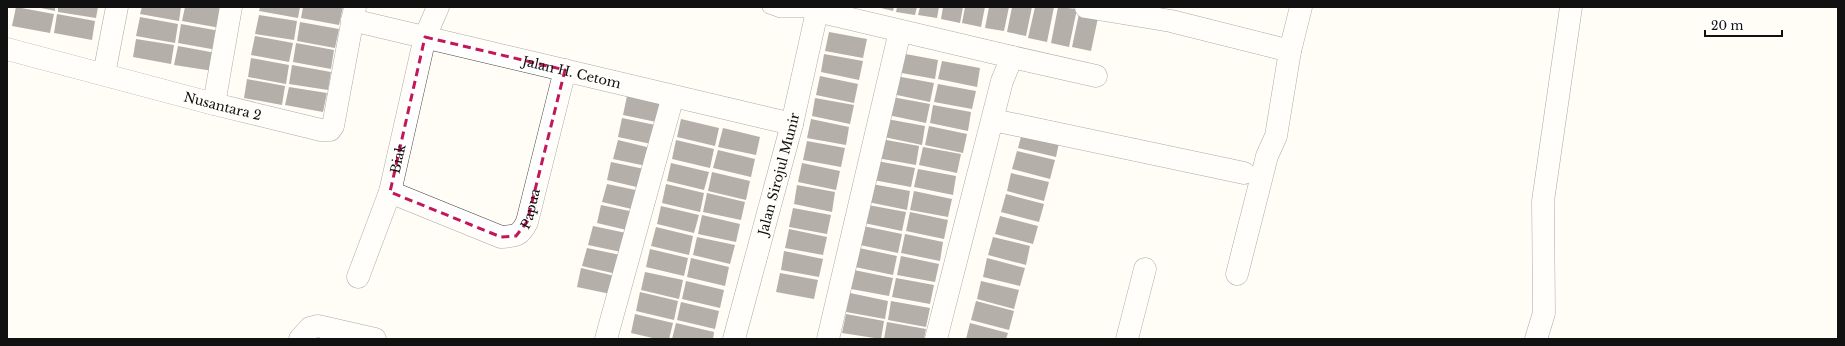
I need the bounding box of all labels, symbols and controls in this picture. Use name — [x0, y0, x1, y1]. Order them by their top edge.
scale bar — [1705, 12, 1782, 38]
text: 20 m — [1711, 18, 1743, 33]
street label: Jalan H. Cetom — [519, 52, 623, 92]
street label: Nusantara 2 — [182, 88, 263, 124]
street label: Jalan Sirojul Munir — [754, 110, 803, 239]
street label: Biak — [386, 142, 410, 175]
street label: Papua — [517, 186, 544, 232]

